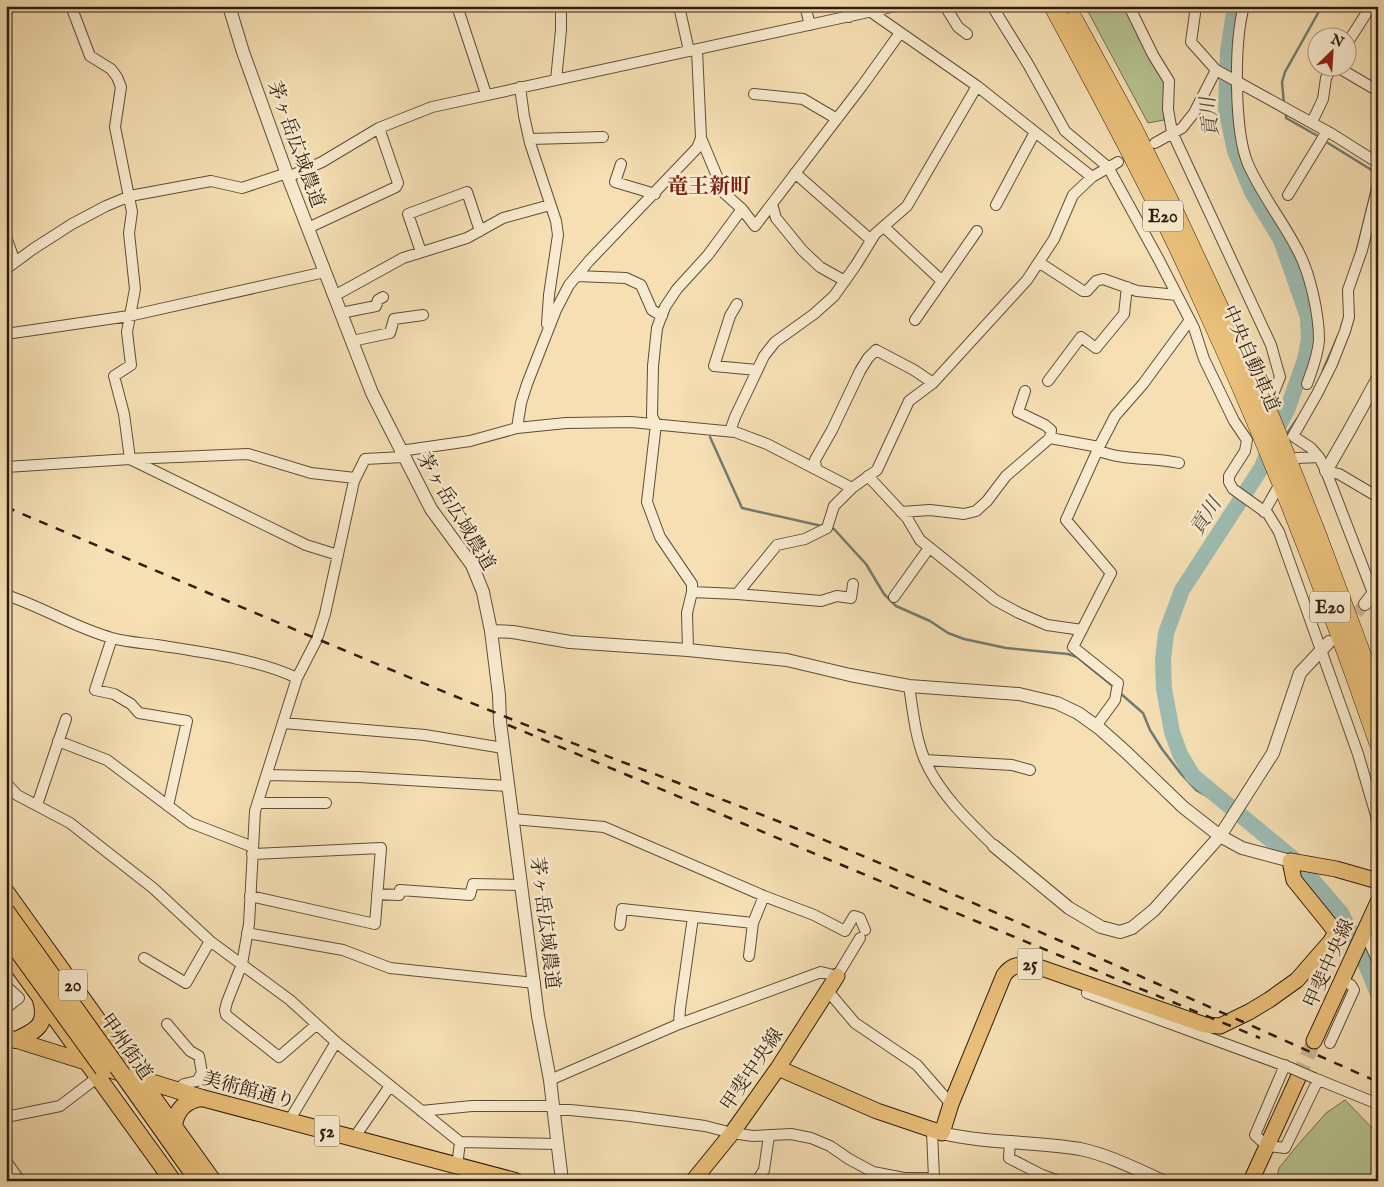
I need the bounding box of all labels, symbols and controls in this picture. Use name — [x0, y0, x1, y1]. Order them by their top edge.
north arrow — [1306, 28, 1356, 78]
text: N — [1327, 30, 1346, 52]
street label: 茅ヶ岳広域農道 — [261, 78, 329, 211]
water label: 貢川 — [1196, 94, 1225, 138]
district label: 竜王新町 — [667, 174, 751, 201]
road number: E20 — [1143, 200, 1183, 232]
street label: 中央自動車道 — [1216, 302, 1284, 416]
street label: 茅ヶ岳広域農道 — [411, 449, 500, 575]
water label: 貢川 — [1185, 492, 1229, 540]
road number: E20 — [1310, 592, 1350, 622]
street label: 茅ヶ岳広域農道 — [524, 856, 564, 991]
street label: 甲斐中央線 — [1300, 916, 1360, 1012]
road number: 25 — [1018, 949, 1042, 980]
road number: 20 — [59, 970, 87, 1000]
street label: 甲州街道 — [94, 1009, 157, 1085]
street label: 甲斐中央線 — [716, 1024, 789, 1116]
street label: 美術館通り — [199, 1067, 297, 1115]
road number: 52 — [314, 1116, 340, 1146]

